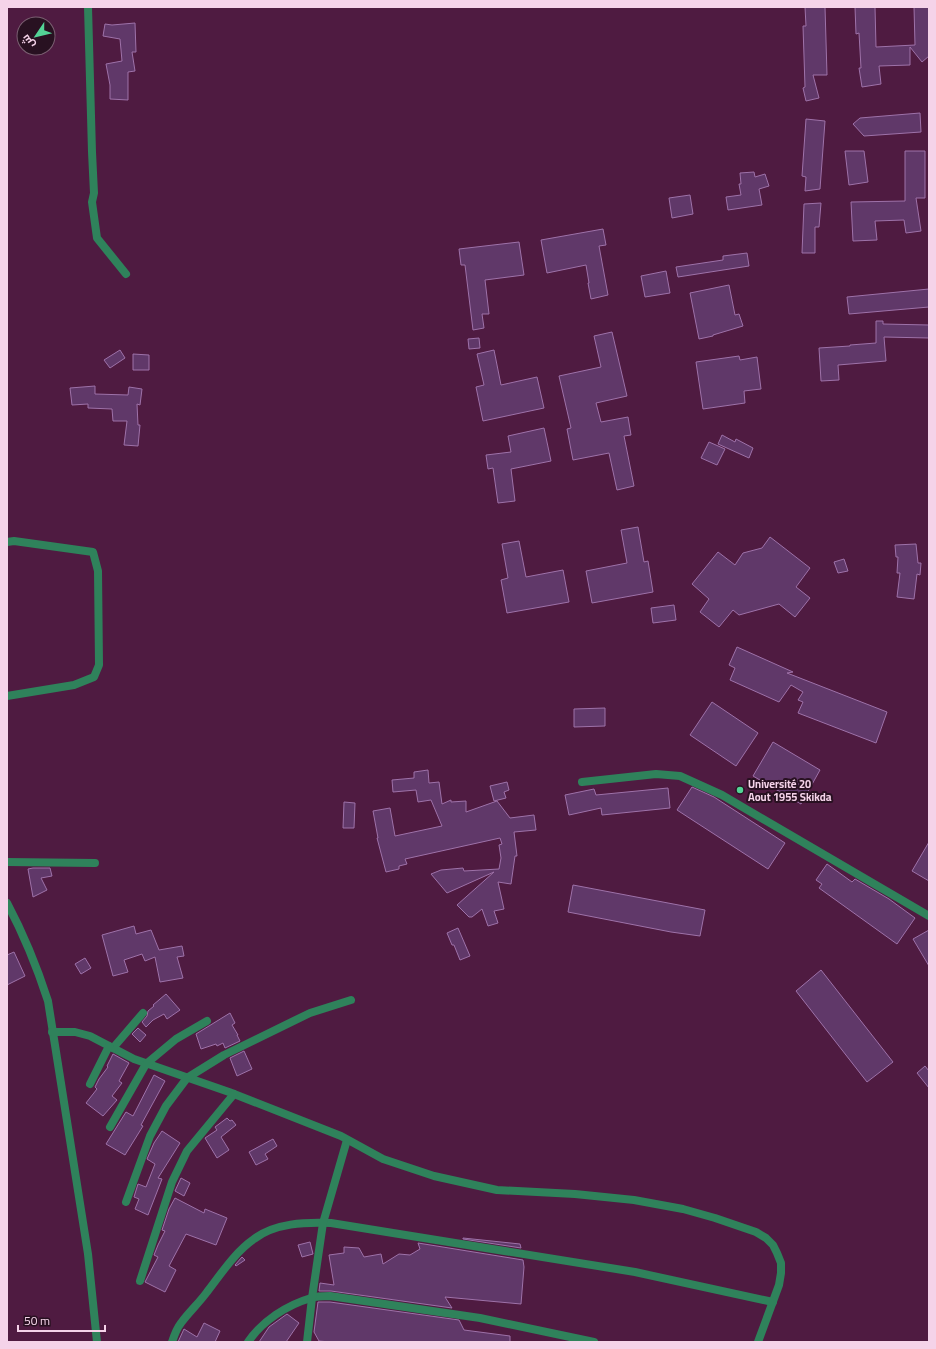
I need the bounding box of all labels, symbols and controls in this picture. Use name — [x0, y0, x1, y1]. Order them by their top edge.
north arrow — [16, 16, 56, 56]
text: ش — [16, 30, 40, 53]
place label: Université 20 Aout 1955 Skikda — [748, 774, 832, 807]
marker: Université 20 Aout 1955 Skikda — [735, 785, 745, 795]
scale bar — [18, 1307, 105, 1333]
text: 50 m — [24, 1309, 50, 1332]

